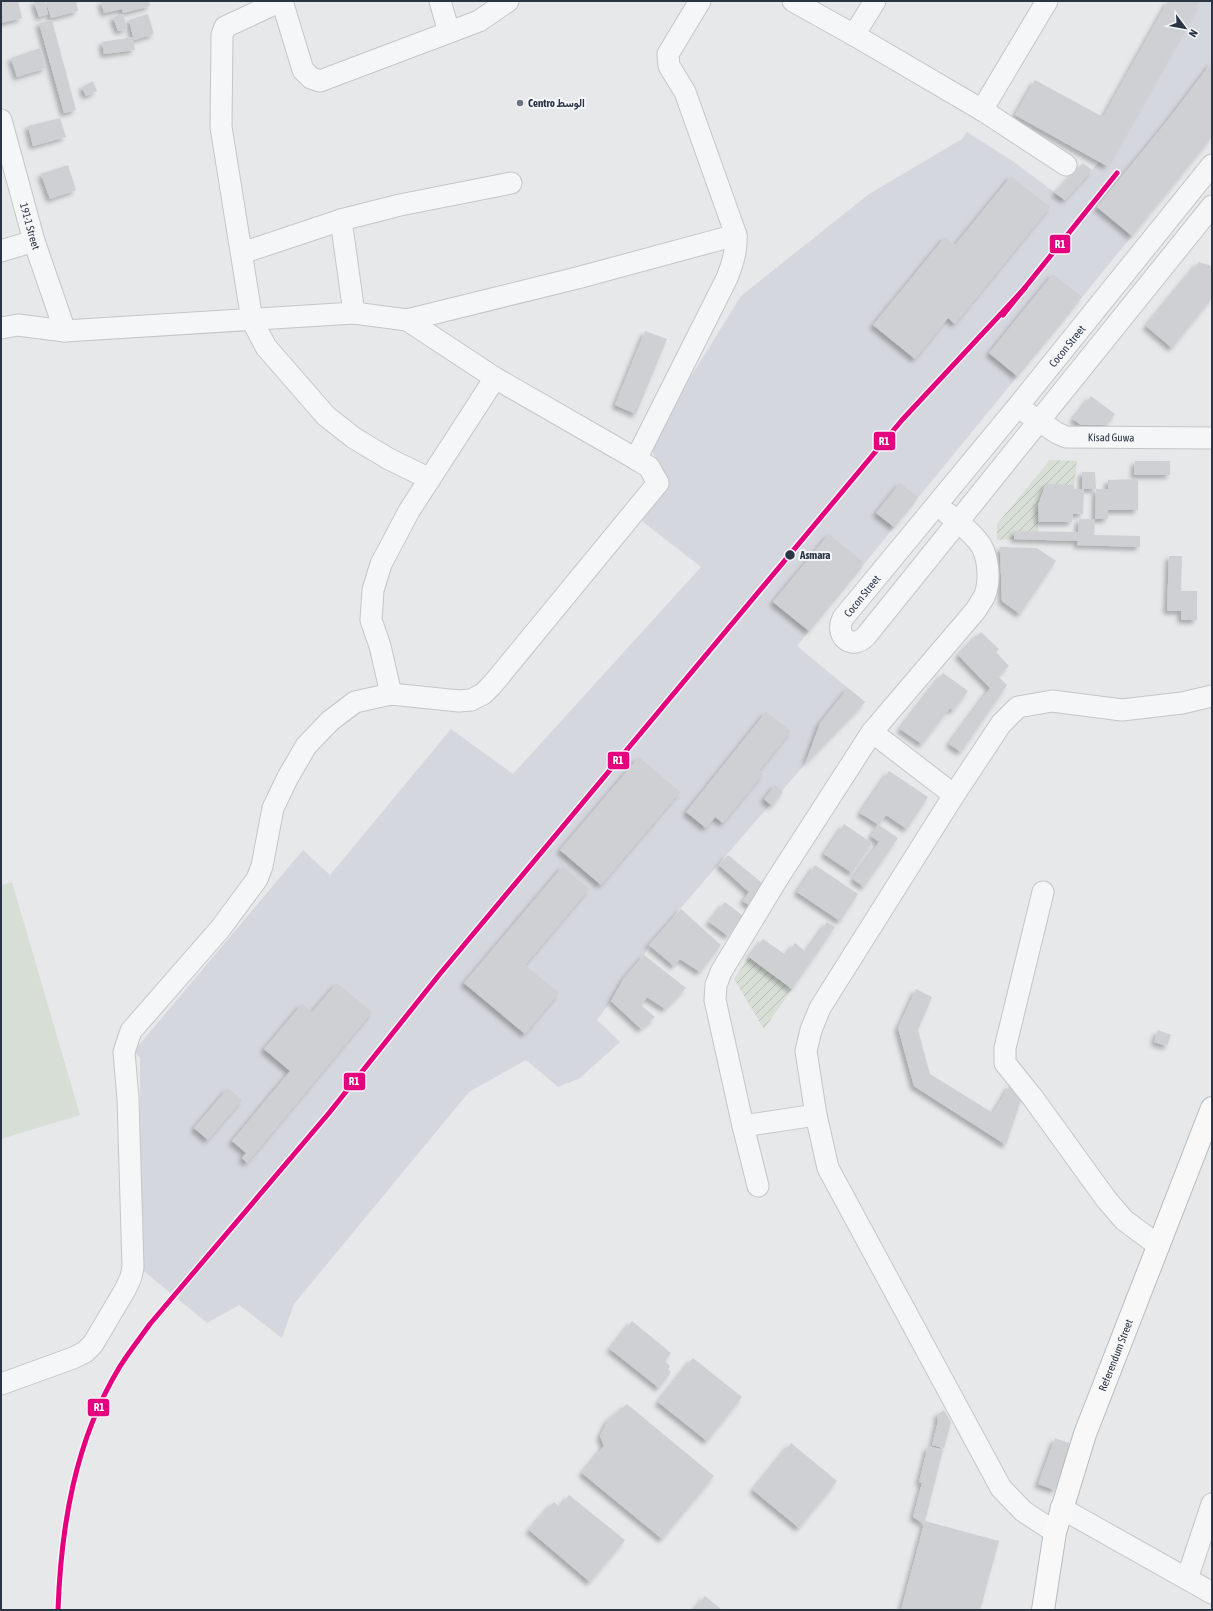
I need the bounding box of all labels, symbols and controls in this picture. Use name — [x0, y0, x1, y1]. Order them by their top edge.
north arrow — [1165, 8, 1205, 48]
text: N — [1187, 27, 1200, 39]
place label: Centro الوسط — [528, 97, 585, 110]
marker: Centro الوسط — [515, 98, 525, 108]
street label: 191-1 Street — [18, 201, 42, 251]
line badge: R1 — [1049, 234, 1071, 254]
text: R1 — [1055, 238, 1065, 250]
street label: Cocon Street — [1046, 323, 1088, 369]
line badge: R1 — [873, 431, 896, 451]
street label: Kisad Guwa — [1088, 431, 1134, 443]
text: R1 — [879, 435, 889, 447]
marker: Asmara — [783, 548, 797, 562]
place label: Asmara — [799, 549, 830, 561]
street label: Cocon Street — [841, 573, 883, 619]
line badge: R1 — [607, 751, 630, 770]
text: R1 — [613, 754, 623, 766]
line badge: R1 — [343, 1072, 366, 1091]
text: R1 — [349, 1075, 359, 1087]
street label: Referendum Street — [1096, 1317, 1135, 1393]
line badge: R1 — [87, 1398, 110, 1417]
text: R1 — [94, 1401, 104, 1413]

